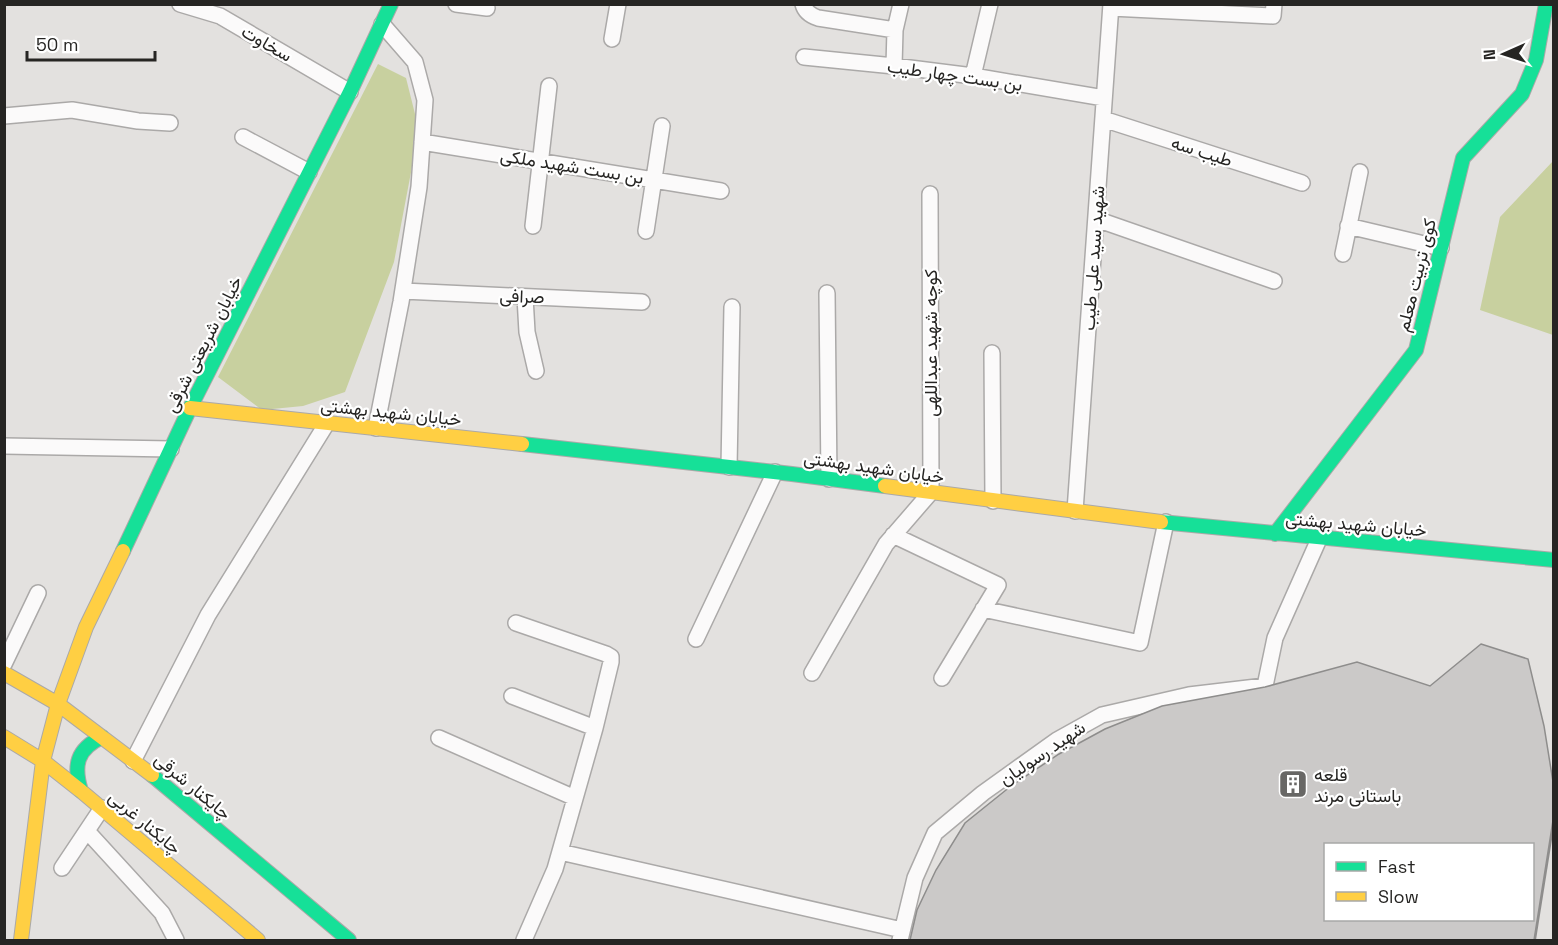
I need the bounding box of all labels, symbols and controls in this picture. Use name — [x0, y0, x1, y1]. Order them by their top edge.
street label: سخاوت — [237, 19, 297, 67]
scale bar — [27, 24, 154, 62]
north arrow — [1474, 24, 1534, 84]
text: 50 m — [36, 33, 78, 56]
text: N — [1479, 49, 1500, 61]
street label: بن بست چهار طیب — [886, 54, 1024, 97]
street label: طیب سه — [1168, 130, 1236, 172]
street label: بن بست شهید ملکی — [499, 143, 645, 189]
street label: شهید سید علی طیب — [1076, 185, 1110, 331]
street label: کوی تربیت معلم — [1391, 216, 1442, 334]
street label: کوچه شهید عبداللهی — [919, 269, 943, 417]
street label: خیابان شریعتی شرقی — [159, 272, 247, 416]
street label: صرافی — [499, 284, 545, 308]
street label: خیابان شهید بهشتی — [319, 393, 463, 431]
street label: خیابان شهید بهشتی — [802, 446, 946, 488]
street label: خیابان شهید بهشتی — [1284, 506, 1428, 542]
street label: شهید رسولیان — [994, 716, 1090, 790]
street label: چایکنار شرقی — [149, 747, 236, 825]
place label: قلعه باستانی مرند — [1314, 763, 1401, 807]
building icon: قلعه باستانی مرند — [1277, 768, 1309, 800]
street label: چایکنار غربی — [103, 785, 186, 860]
legend — [1324, 843, 1534, 921]
text: Fast — [1378, 855, 1415, 878]
text: Slow — [1378, 885, 1419, 908]

